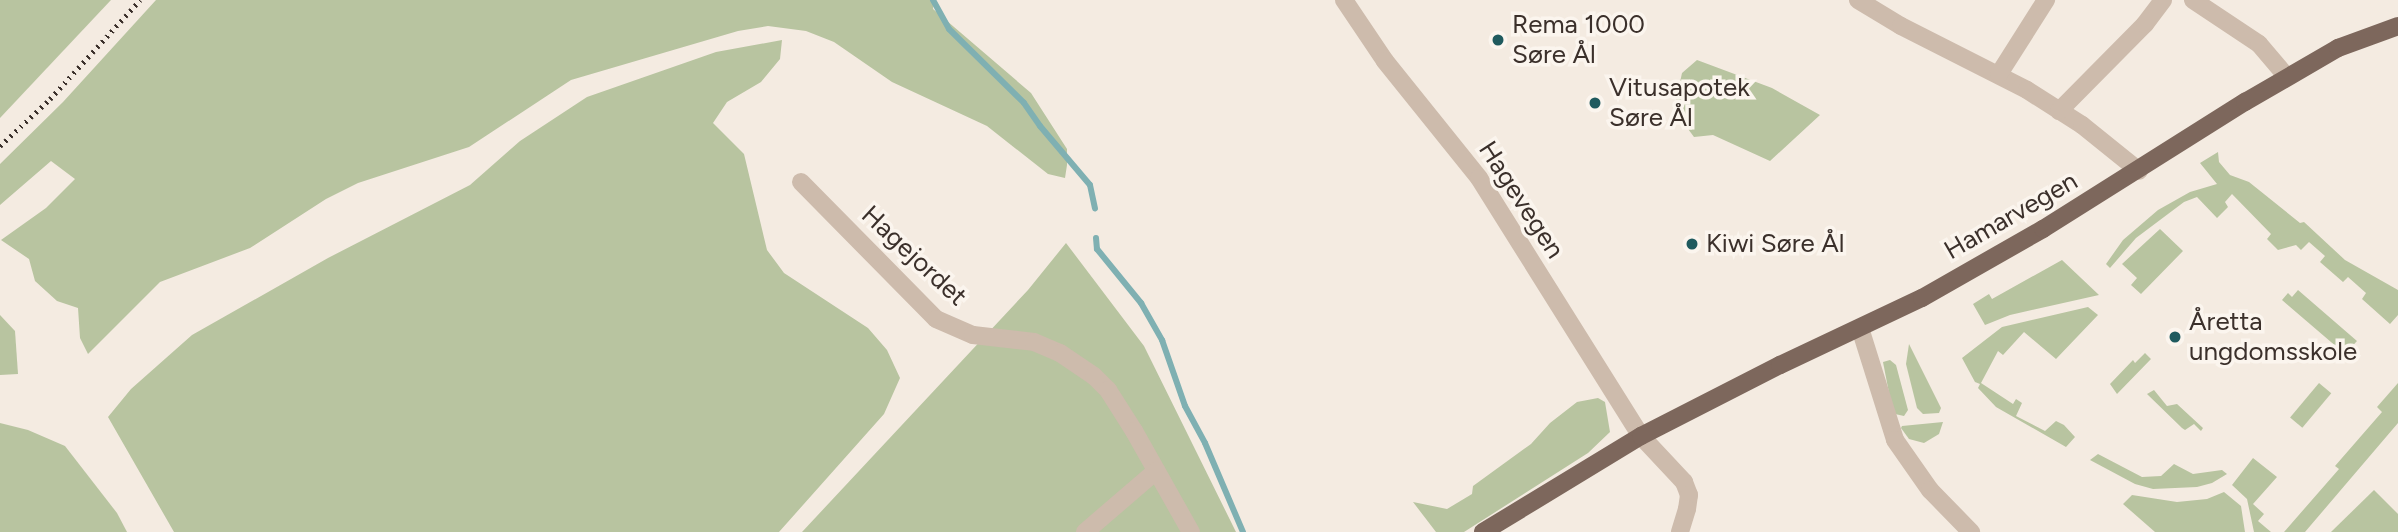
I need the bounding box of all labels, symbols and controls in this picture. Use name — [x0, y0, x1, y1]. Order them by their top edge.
place label: Rema 1000 Søre Ål — [1512, 9, 1645, 70]
marker: Rema 1000 Søre Ål — [1490, 32, 1506, 48]
place label: Vitusapotek Søre Ål — [1609, 72, 1750, 134]
marker: Vitusapotek Søre Ål — [1587, 95, 1603, 111]
street label: Hagevegen — [1472, 136, 1570, 264]
street label: Hamarvegen — [1939, 165, 2083, 267]
street label: Hagejordet — [855, 199, 973, 313]
place label: Kiwi Søre Ål — [1706, 228, 1844, 260]
marker: Kiwi Søre Ål — [1684, 236, 1700, 252]
place label: Åretta ungdomsskole — [2189, 306, 2357, 368]
marker: Åretta ungdomsskole — [2167, 329, 2183, 345]

